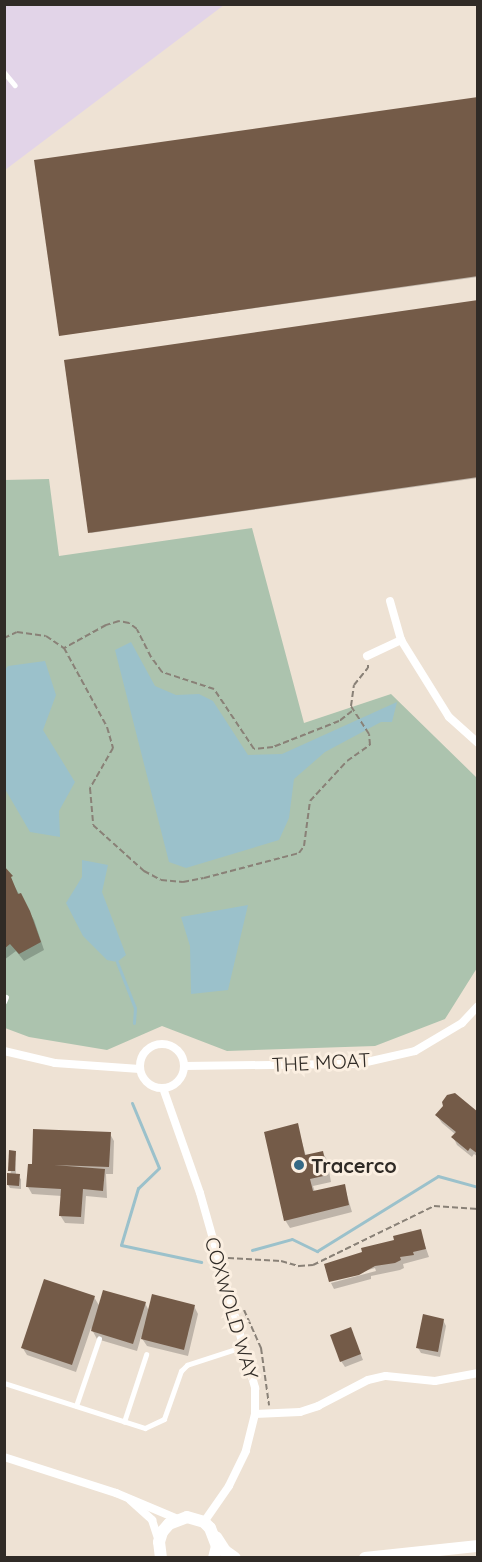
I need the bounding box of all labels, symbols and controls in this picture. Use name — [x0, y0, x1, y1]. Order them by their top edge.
street label: THE MOAT — [271, 1047, 371, 1077]
place label: Tracerco — [311, 1153, 397, 1177]
marker: Tracerco — [292, 1158, 306, 1172]
street label: COXWOLD WAY — [200, 1234, 264, 1382]

